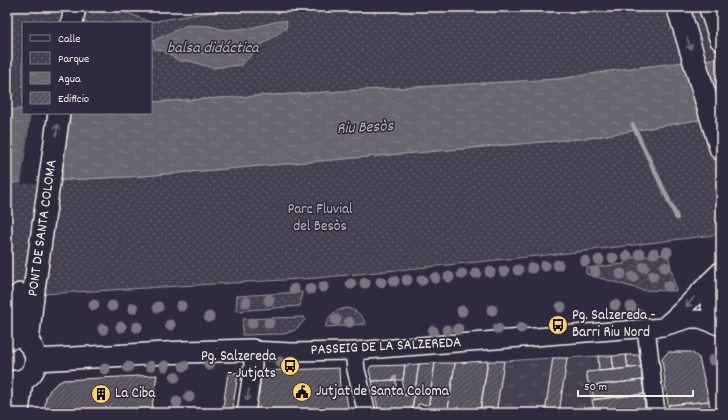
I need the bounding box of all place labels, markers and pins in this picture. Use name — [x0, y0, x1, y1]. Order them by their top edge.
place label: Pg. Salzereda - Barri Riu Nord — [572, 305, 656, 344]
bus stop icon: Pg. Salzereda - Barri Riu Nord — [547, 314, 569, 336]
place label: Pg. Salzereda - Jutjats — [201, 346, 277, 385]
bus stop icon: Pg. Salzereda - Jutjats — [279, 355, 301, 377]
public building icon: Jutjat de Santa Coloma — [291, 381, 313, 403]
place label: Jutjat de Santa Coloma — [316, 381, 450, 403]
building icon: La Ciba — [90, 383, 112, 405]
place label: La Ciba — [115, 383, 156, 405]

